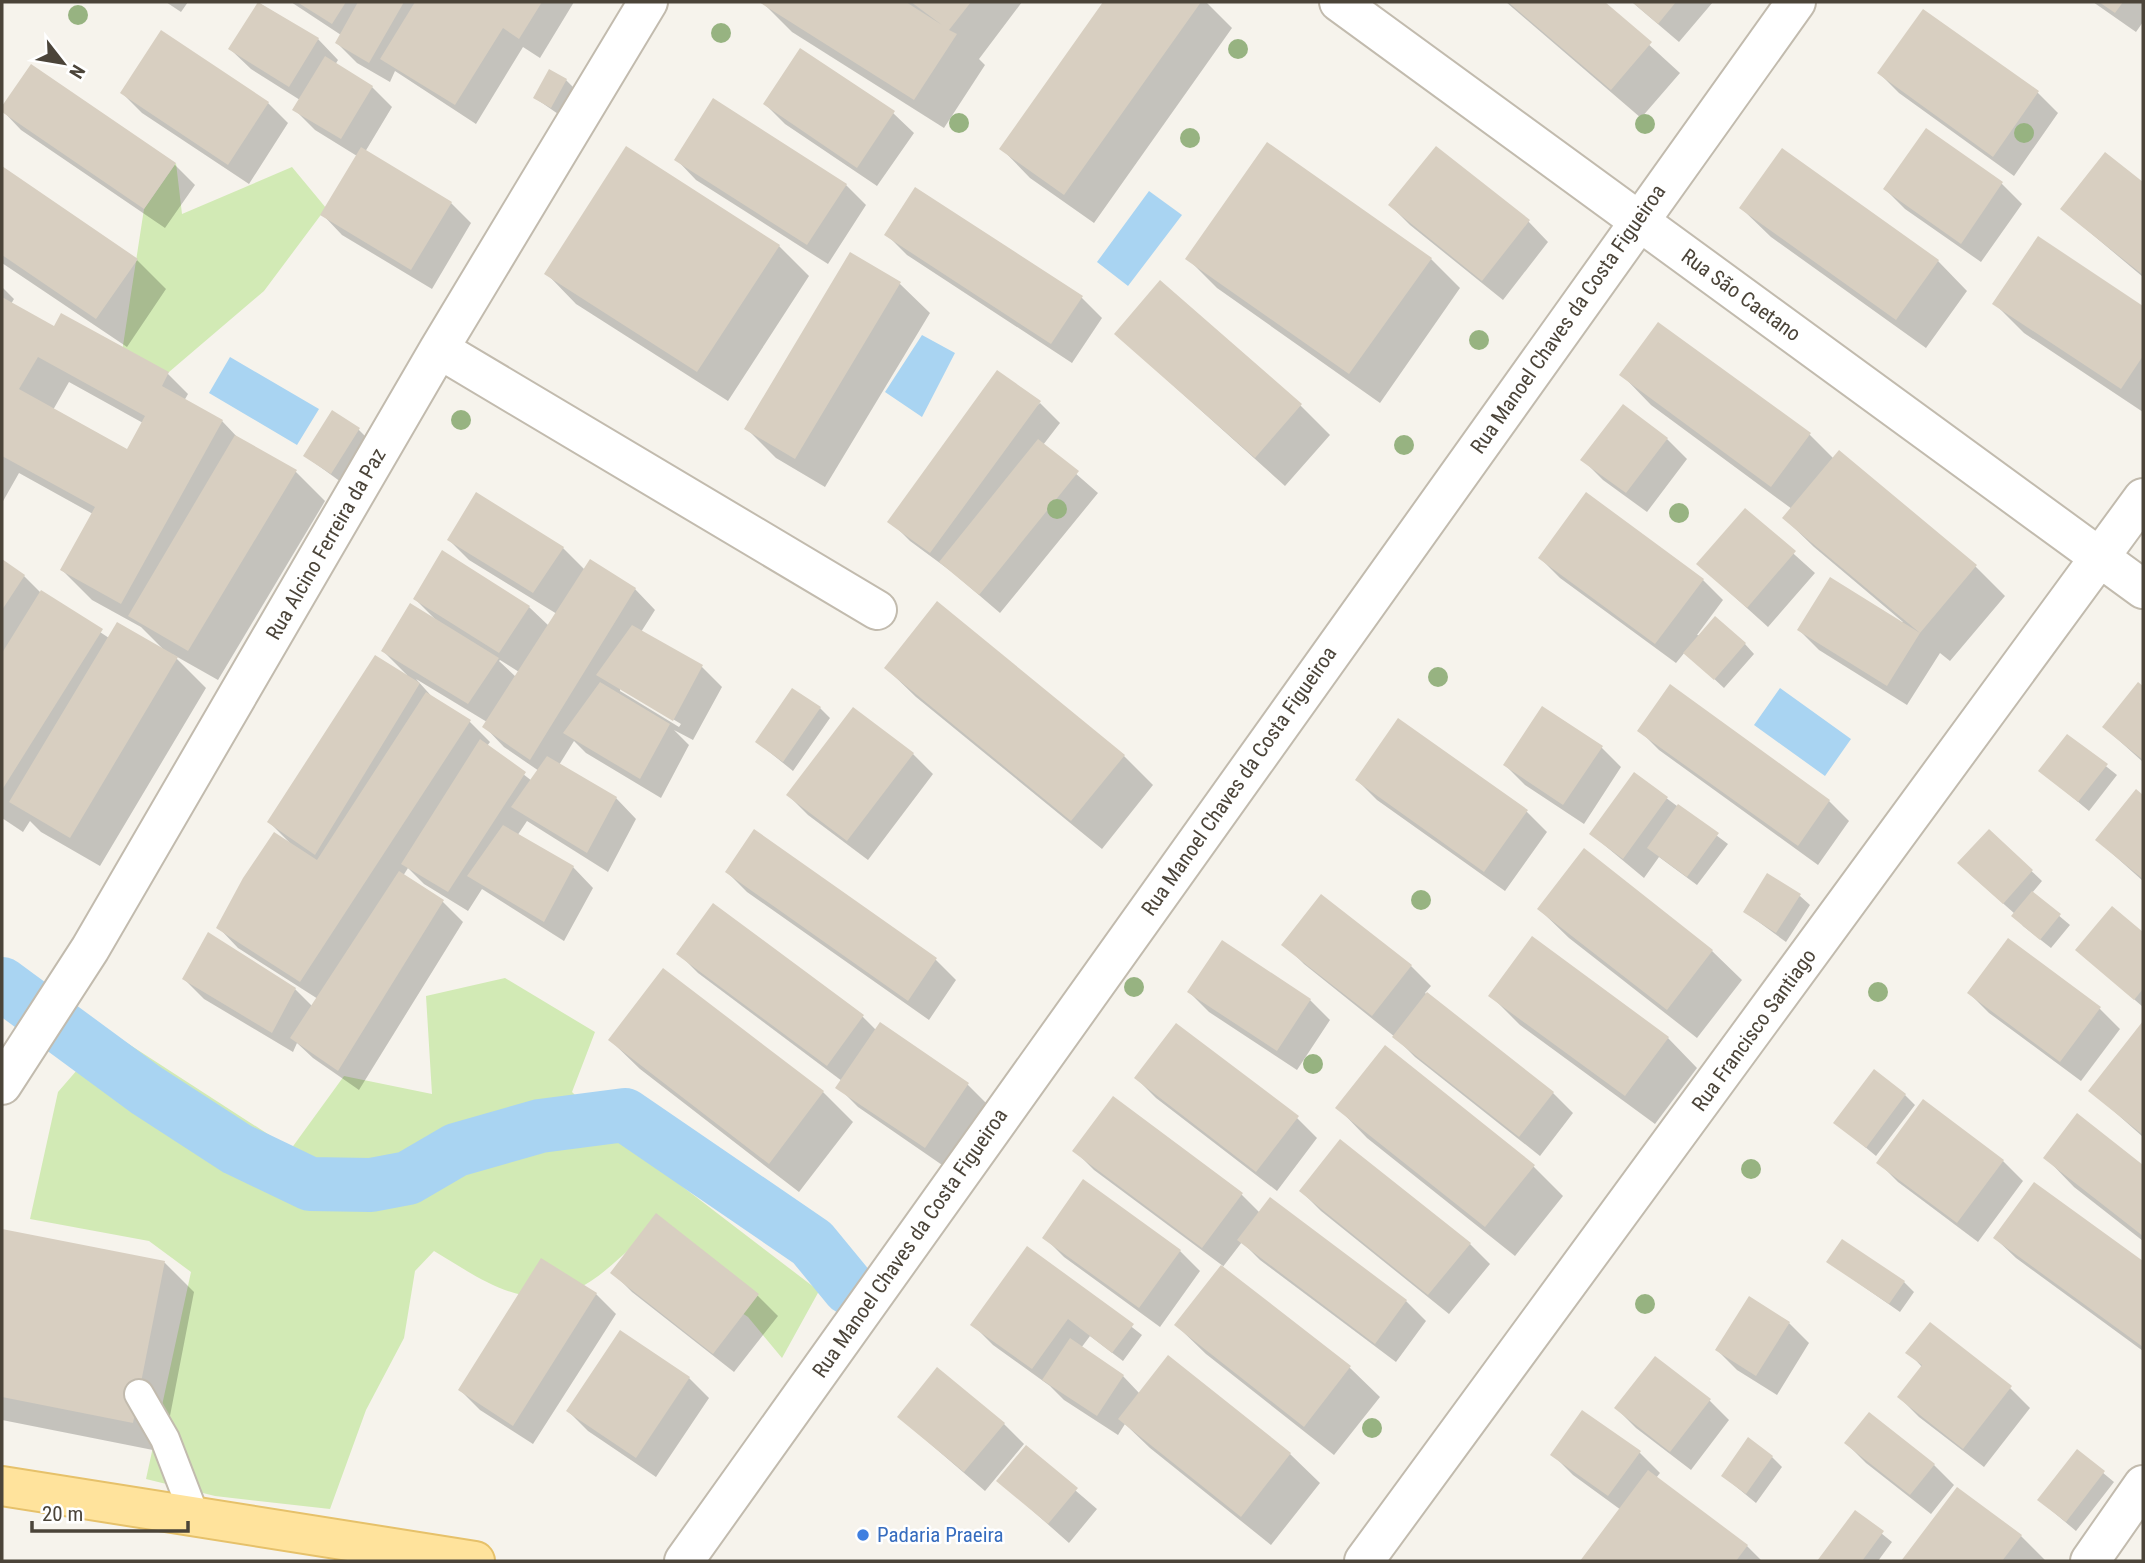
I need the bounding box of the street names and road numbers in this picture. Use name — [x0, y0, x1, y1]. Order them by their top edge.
street label: Rua Manoel Chaves da Costa Figueiroa — [1466, 180, 1670, 458]
street label: Rua São Caetano — [1677, 244, 1805, 346]
street label: Rua Alcino Ferreira da Paz — [261, 444, 391, 644]
street label: Rua Manoel Chaves da Costa Figueiroa — [1137, 642, 1341, 920]
street label: Rua Francisco Santiago — [1687, 944, 1821, 1116]
street label: Rua Manoel Chaves da Costa Figueiroa — [808, 1104, 1012, 1382]

